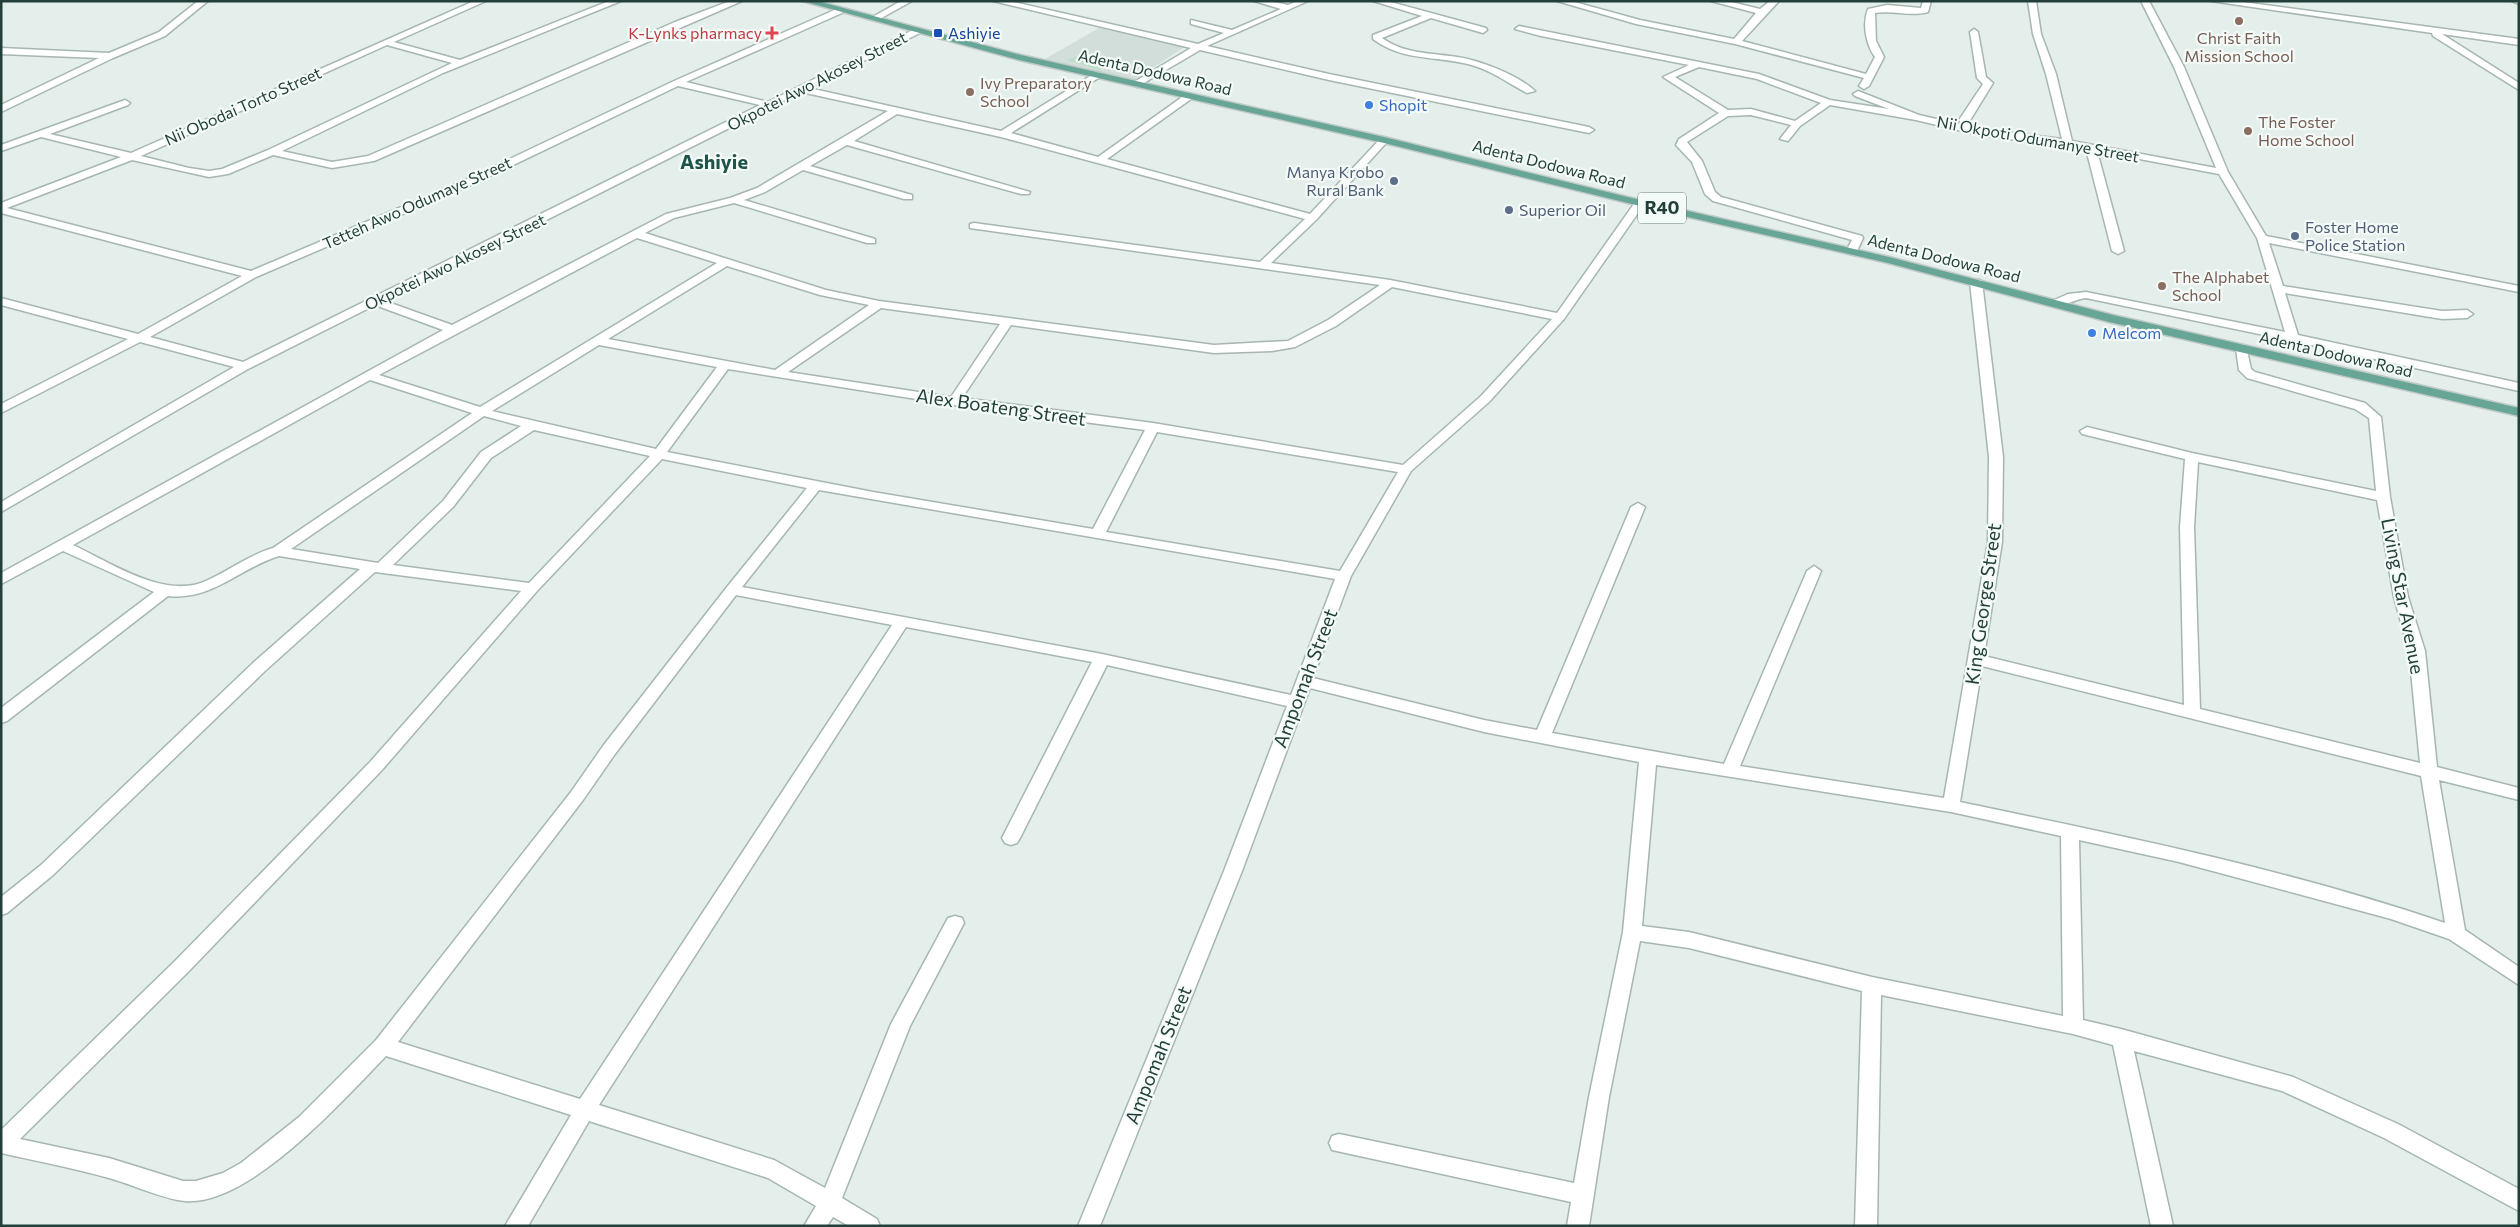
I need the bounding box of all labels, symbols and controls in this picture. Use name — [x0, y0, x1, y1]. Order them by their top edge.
marker: Christ Faith Mission School — [2233, 15, 2245, 27]
place label: K-Lynks pharmacy — [628, 23, 762, 42]
place label: Ashiyie — [948, 23, 1000, 42]
street label: Okpotei Awo Akosey Street — [724, 27, 910, 134]
marker: K-Lynks pharmacy — [766, 27, 778, 39]
marker: Ashiyie — [932, 27, 944, 39]
place label: Christ Faith Mission School — [2184, 28, 2294, 65]
street label: Adenta Dodowa Road — [1077, 45, 1234, 98]
street label: Nii Obodai Torto Street — [162, 62, 324, 149]
place label: Ivy Preparatory School — [980, 73, 1092, 110]
marker: Ivy Preparatory School — [964, 86, 976, 98]
place label: Shopit — [1379, 95, 1428, 114]
marker: Shopit — [1363, 99, 1375, 111]
street label: Nii Okpoti Odumanye Street — [1935, 111, 2141, 166]
place label: The Foster Home School — [2258, 112, 2355, 149]
marker: The Foster Home School — [2242, 125, 2254, 137]
street label: Adenta Dodowa Road — [1471, 135, 1628, 192]
district label: Ashiyie — [680, 149, 748, 173]
street label: Tetteh Awo Odumaye Street — [319, 152, 515, 253]
place label: Manya Krobo Rural Bank — [1286, 162, 1384, 199]
marker: Manya Krobo Rural Bank — [1388, 175, 1400, 187]
road number: R40 — [1638, 192, 1686, 224]
place label: Superior Oil — [1519, 200, 1606, 219]
marker: Superior Oil — [1503, 204, 1515, 216]
street label: Okpotei Awo Akosey Street — [361, 209, 549, 314]
place label: Foster Home Police Station — [2305, 217, 2405, 254]
street label: Adenta Dodowa Road — [1866, 229, 2023, 286]
marker: Foster Home Police Station — [2289, 230, 2301, 242]
place label: The Alphabet School — [2172, 267, 2270, 304]
marker: The Alphabet School — [2156, 280, 2168, 292]
place label: Melcom — [2102, 323, 2161, 342]
marker: Melcom — [2086, 327, 2098, 339]
street label: Adenta Dodowa Road — [2258, 327, 2415, 380]
street label: Alex Boateng Street — [915, 383, 1088, 430]
street label: Living Star Avenue — [2377, 516, 2430, 676]
street label: King George Street — [1960, 522, 2005, 686]
street label: Ampomah Street — [1267, 605, 1342, 751]
street label: Ampomah Street — [1119, 982, 1196, 1127]

